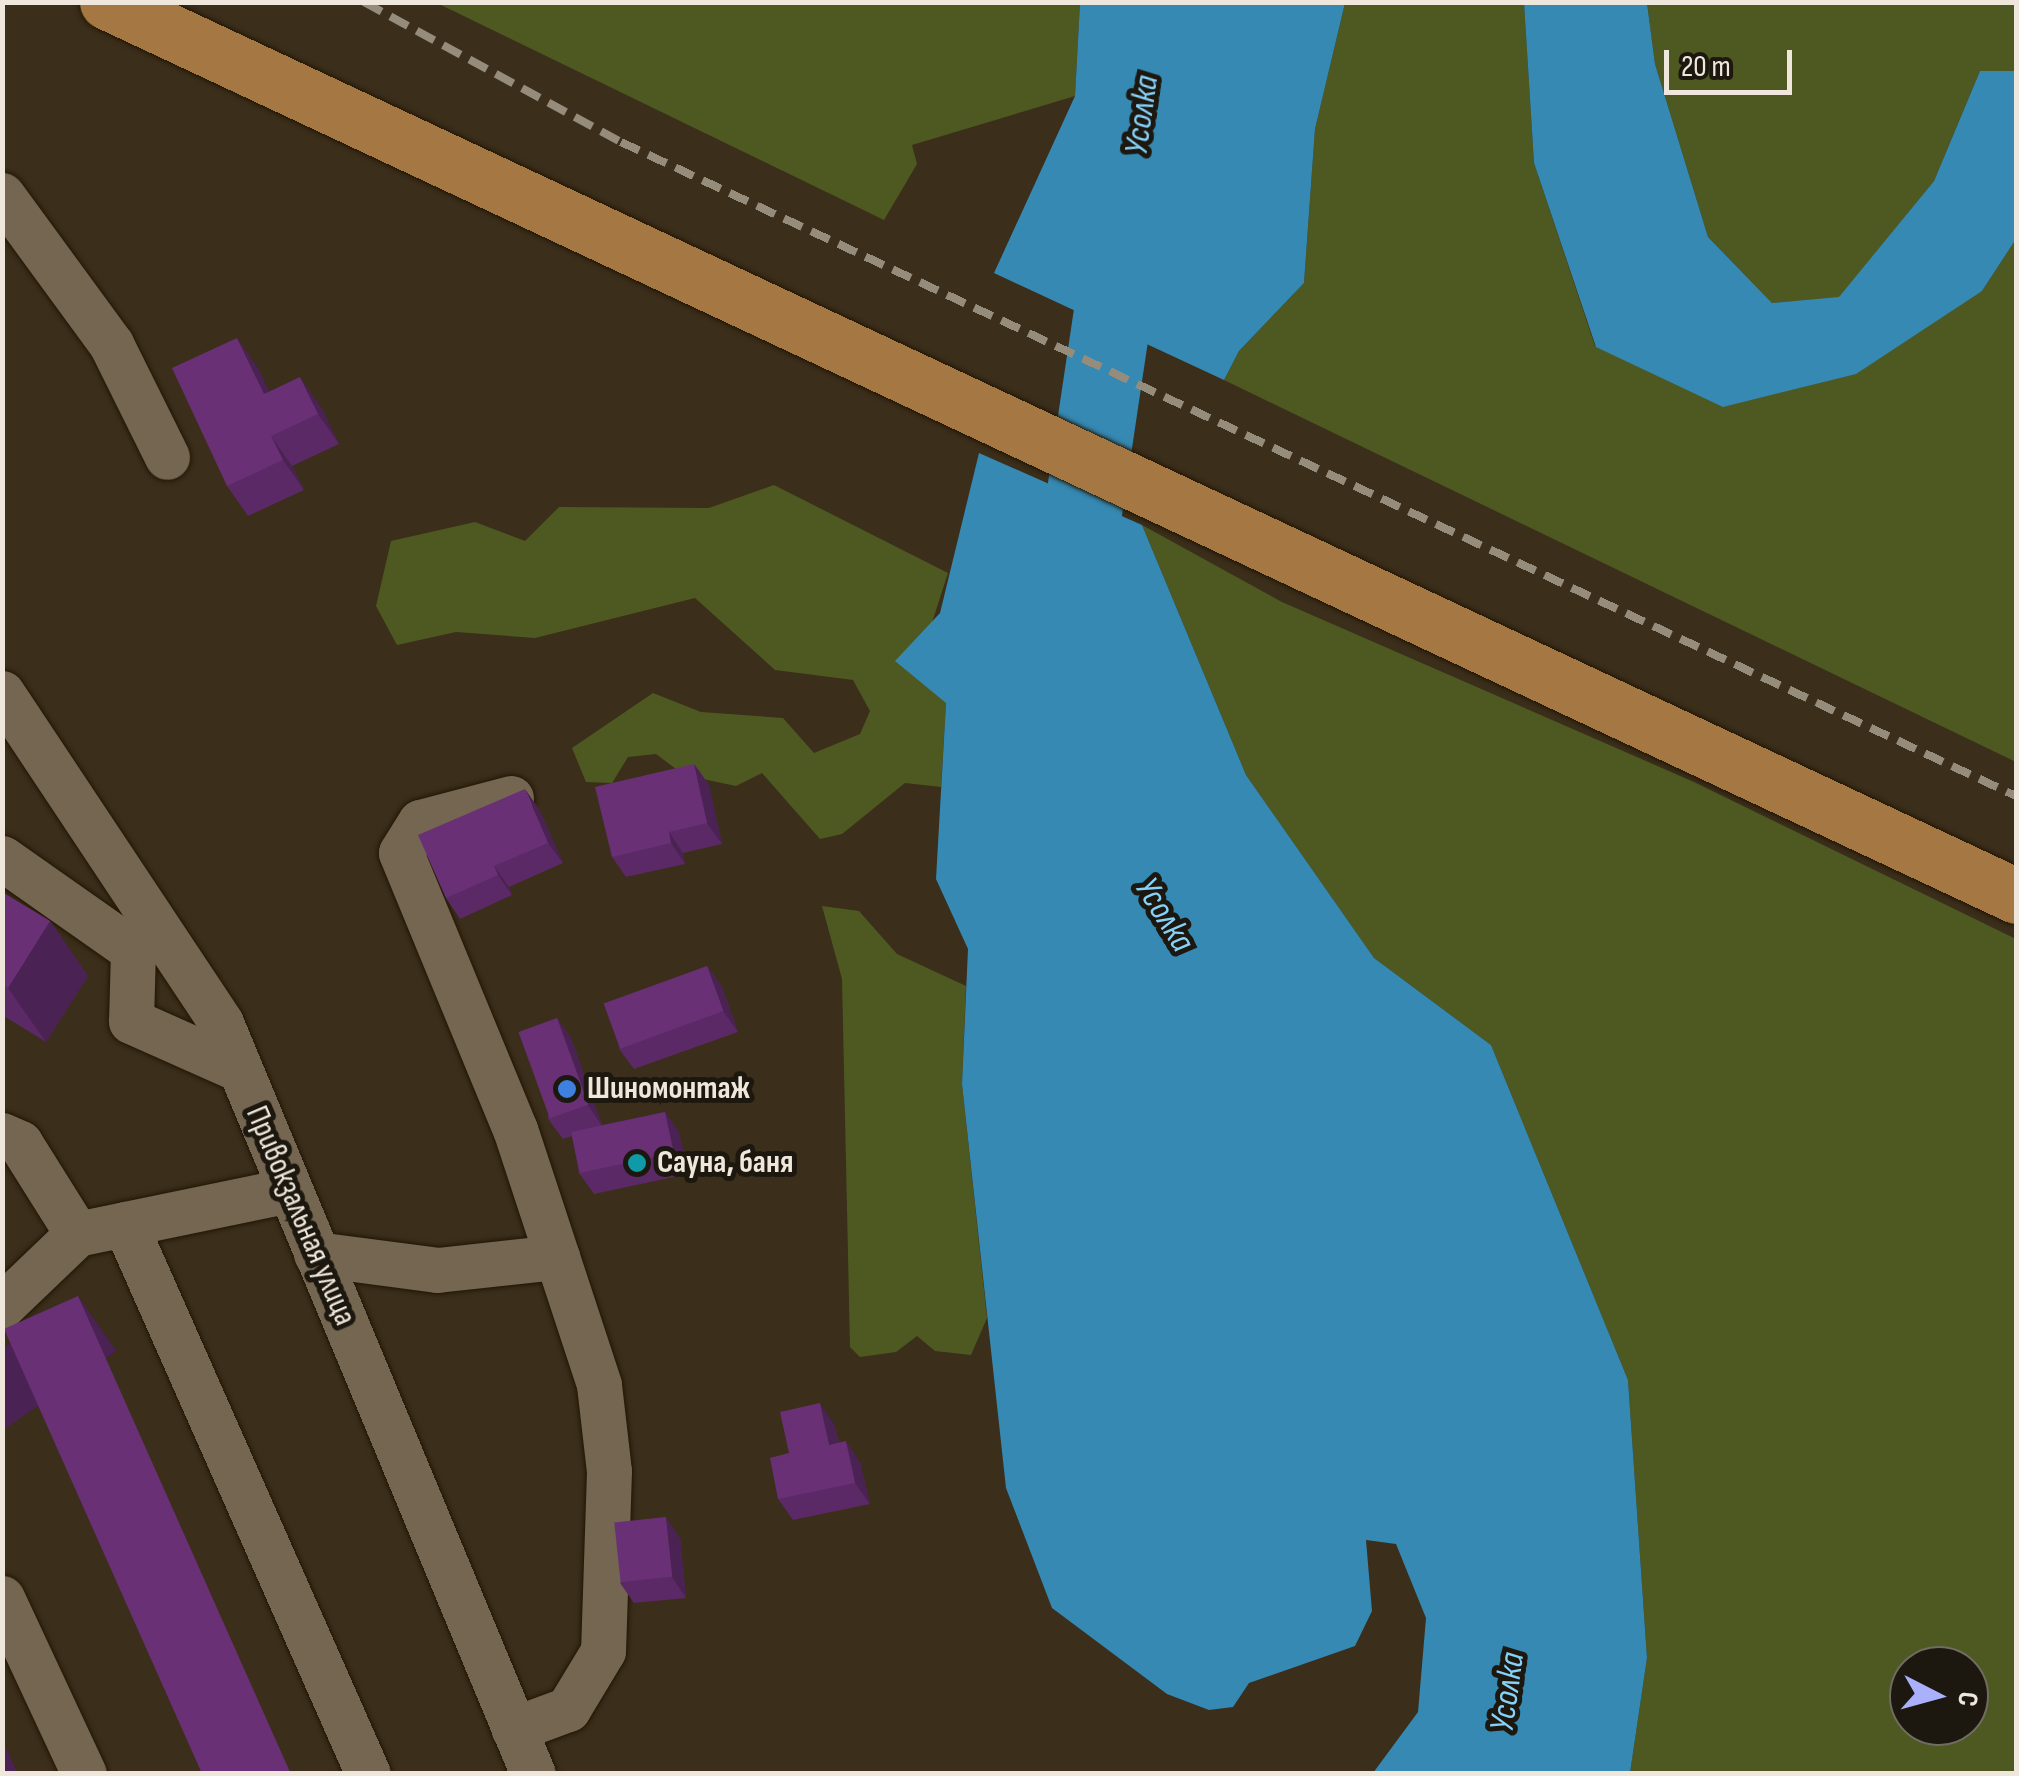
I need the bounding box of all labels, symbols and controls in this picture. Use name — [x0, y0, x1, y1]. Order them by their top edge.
scale bar — [1669, 30, 1796, 92]
text: 20 m — [1681, 49, 1731, 85]
water label: Усолка — [1116, 73, 1168, 157]
water label: Усолка — [1125, 870, 1203, 960]
place label: Шиномонтаж — [587, 1070, 750, 1108]
marker: Шиномонтаж — [556, 1078, 578, 1100]
street label: Привокзальная улица — [236, 1101, 364, 1331]
place label: Сауна, баня — [657, 1144, 793, 1182]
marker: Сауна, баня — [626, 1152, 648, 1174]
north arrow — [1889, 1646, 1989, 1746]
water label: Усолка — [1482, 1650, 1534, 1734]
text: С — [1950, 1690, 1985, 1708]

